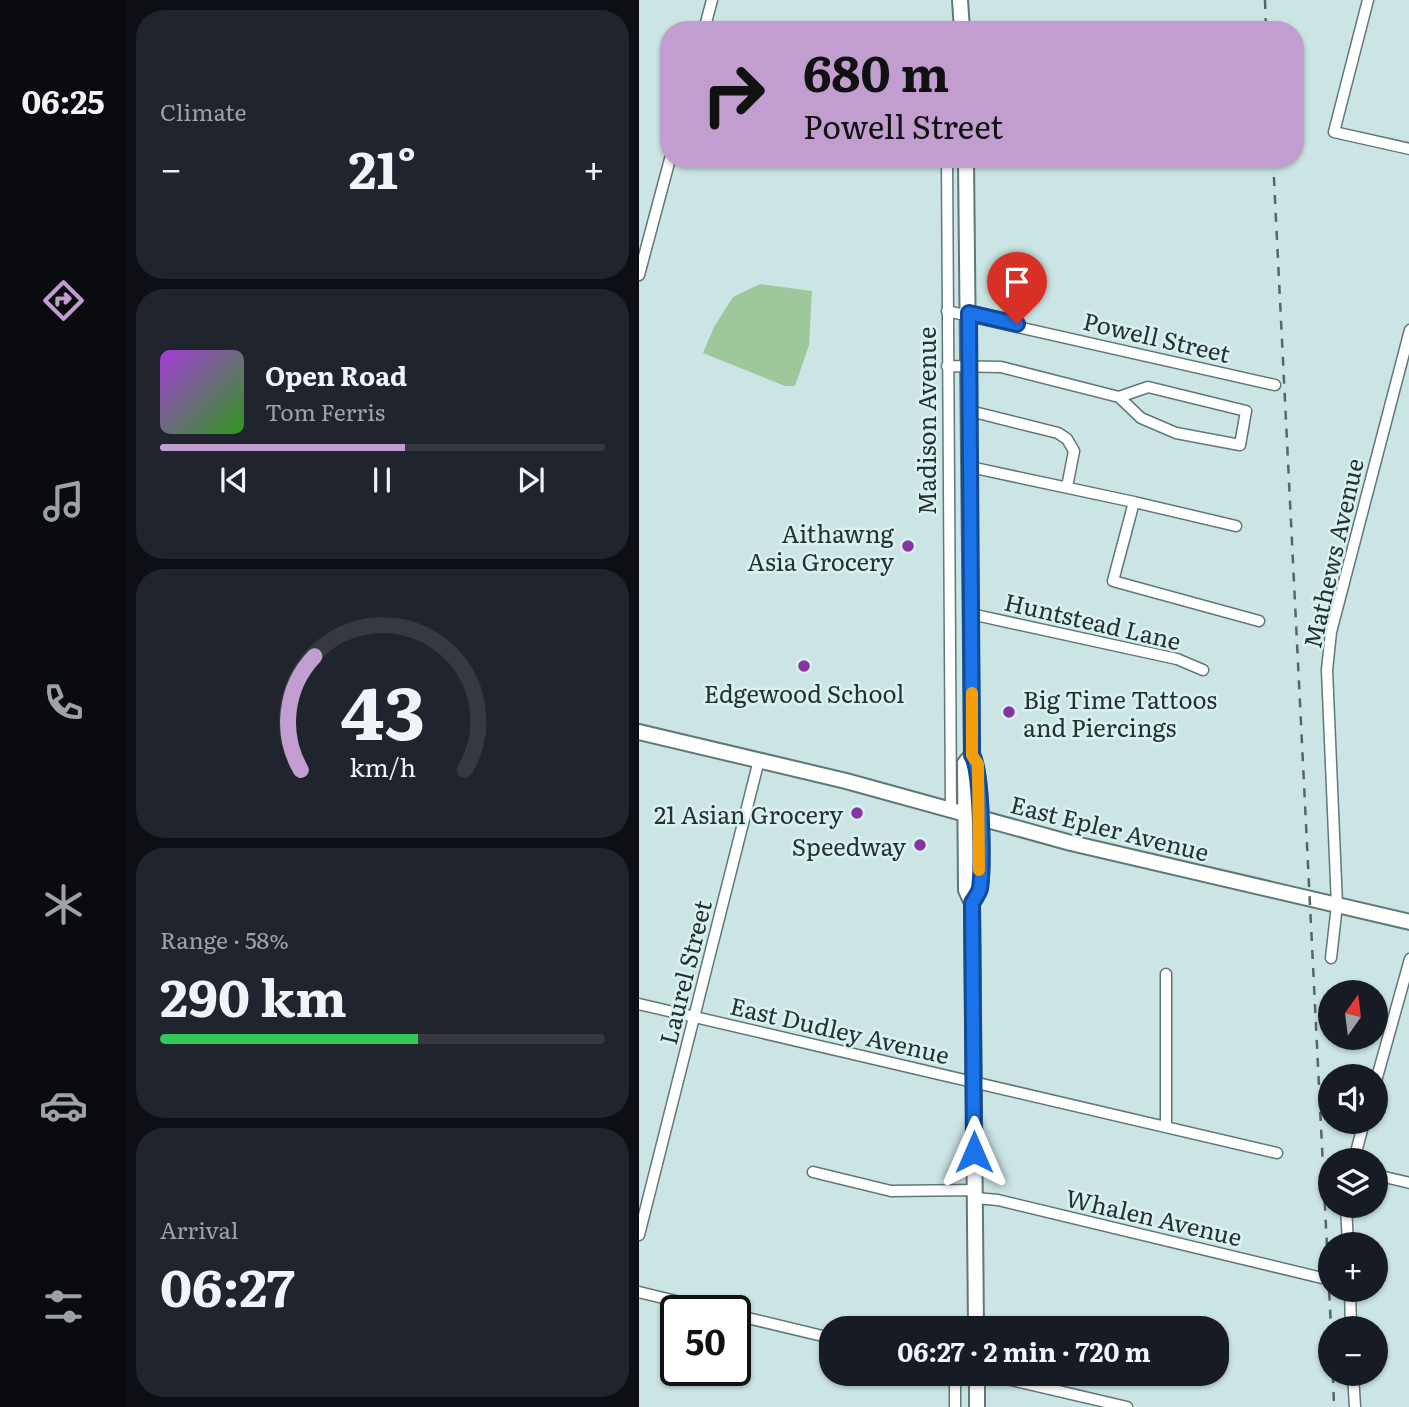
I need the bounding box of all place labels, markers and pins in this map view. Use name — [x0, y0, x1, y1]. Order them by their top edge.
pin — [987, 252, 1047, 324]
place label: Aithawng Asia Grocery — [747, 515, 895, 578]
marker: Aithawng Asia Grocery — [900, 538, 916, 554]
marker: Edgewood School — [796, 658, 812, 674]
place label: Edgewood School — [704, 675, 904, 710]
place label: Big Time Tattoos and Piercings — [1023, 681, 1217, 744]
marker: Big Time Tattoos and Piercings — [1001, 704, 1017, 720]
place label: 21 Asian Grocery — [654, 796, 843, 831]
marker: 21 Asian Grocery — [849, 805, 865, 821]
place label: Speedway — [792, 828, 906, 863]
marker: Speedway — [912, 837, 928, 853]

